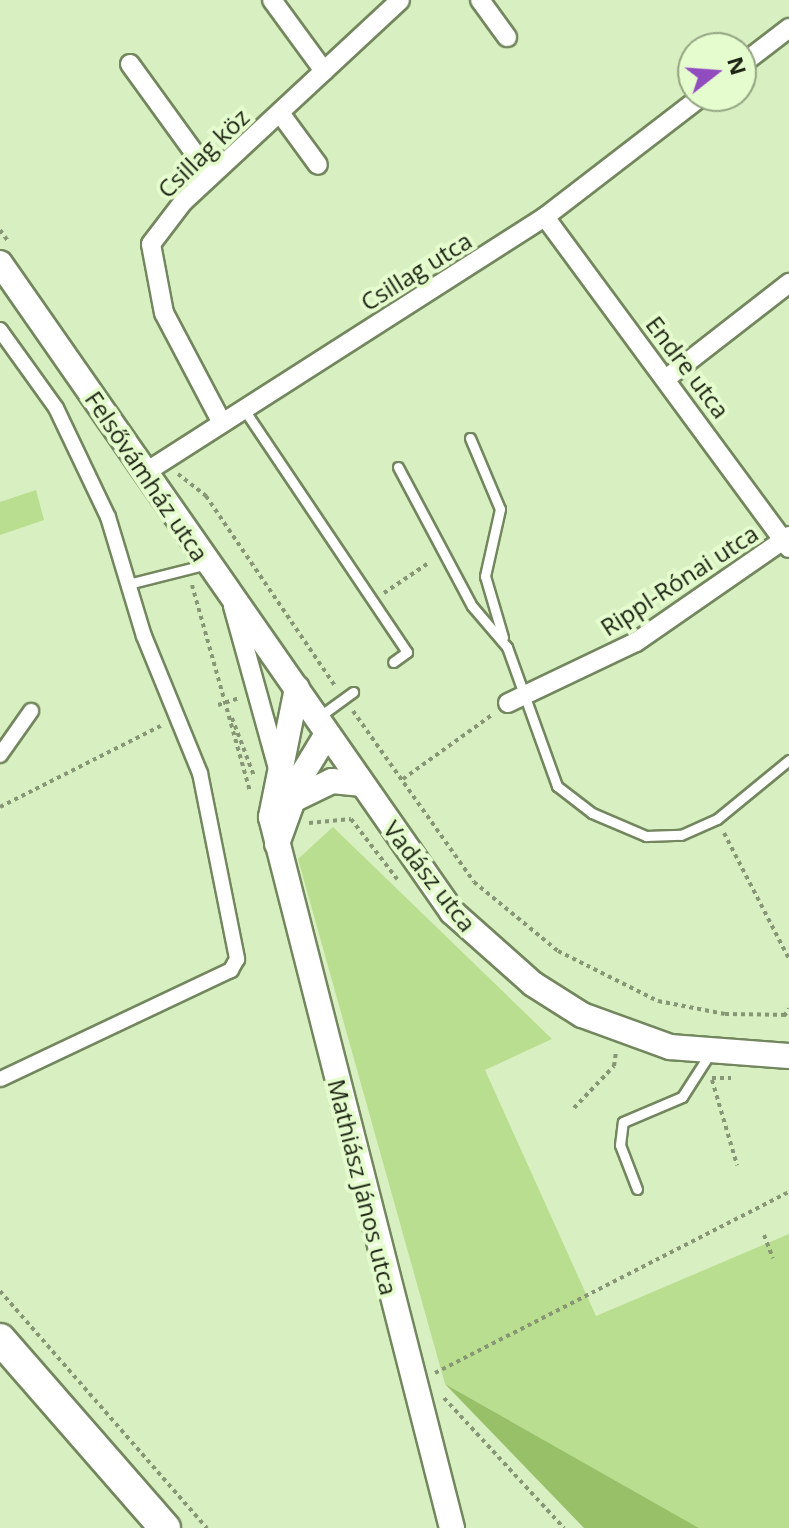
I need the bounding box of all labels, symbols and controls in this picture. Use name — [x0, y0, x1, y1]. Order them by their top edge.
north arrow — [677, 32, 757, 112]
text: N — [721, 53, 755, 79]
street label: Csillag köz — [151, 102, 255, 204]
street label: Csillag utca — [355, 226, 477, 316]
street label: Endre utca — [640, 310, 736, 424]
street label: Felsővámház utca — [79, 385, 215, 567]
street label: Rippl-Rónai utca — [595, 518, 763, 642]
street label: Vadász utca — [378, 815, 482, 937]
street label: Mathiász János utca — [322, 1076, 404, 1298]

